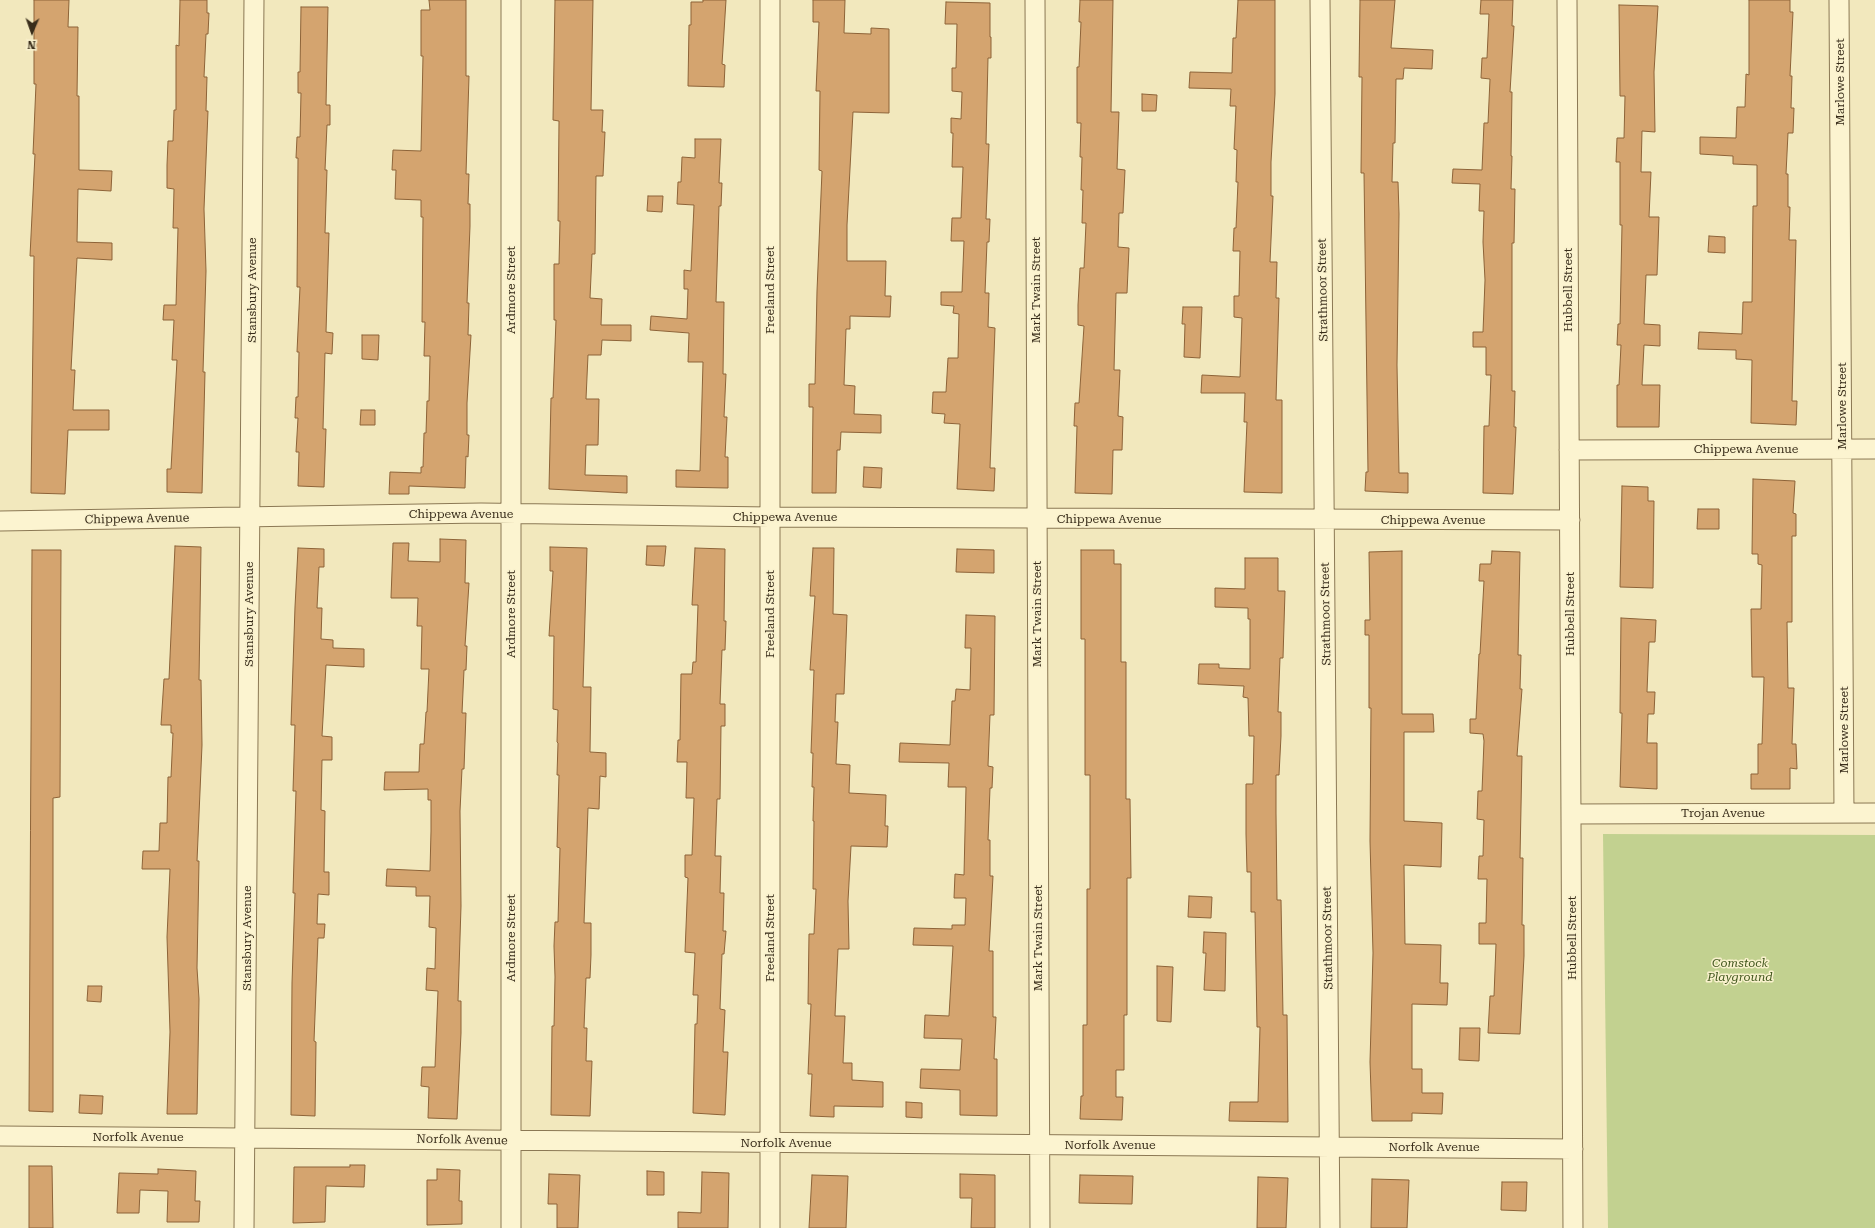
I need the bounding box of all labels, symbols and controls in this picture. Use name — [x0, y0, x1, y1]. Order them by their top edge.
north arrow — [12, 12, 52, 52]
text: N — [27, 38, 36, 51]
street label: Marlowe Street — [1833, 38, 1847, 126]
street label: Stansbury Avenue — [245, 237, 259, 343]
street label: Mark Twain Street — [1029, 237, 1043, 343]
street label: Strathmoor Street — [1315, 238, 1331, 342]
street label: Ardmore Street — [504, 246, 518, 334]
street label: Freeland Street — [763, 246, 777, 334]
street label: Hubbell Street — [1561, 248, 1575, 332]
street label: Marlowe Street — [1835, 362, 1849, 450]
street label: Chippewa Avenue — [1694, 442, 1798, 456]
street label: Chippewa Avenue — [409, 507, 513, 521]
street label: Chippewa Avenue — [733, 510, 837, 524]
street label: Chippewa Avenue — [85, 511, 189, 527]
street label: Chippewa Avenue — [1057, 512, 1161, 526]
street label: Chippewa Avenue — [1381, 513, 1485, 527]
street label: Stansbury Avenue — [242, 561, 256, 667]
street label: Mark Twain Street — [1030, 561, 1044, 667]
street label: Strathmoor Street — [1318, 562, 1334, 666]
street label: Ardmore Street — [504, 570, 518, 658]
street label: Freeland Street — [763, 570, 777, 658]
street label: Hubbell Street — [1563, 572, 1577, 656]
street label: Marlowe Street — [1837, 686, 1851, 774]
street label: Trojan Avenue — [1681, 806, 1765, 820]
street label: Stansbury Avenue — [240, 885, 254, 991]
street label: Mark Twain Street — [1031, 885, 1045, 991]
street label: Strathmoor Street — [1320, 886, 1336, 990]
street label: Ardmore Street — [504, 894, 518, 982]
street label: Freeland Street — [763, 894, 777, 982]
street label: Hubbell Street — [1565, 896, 1579, 980]
park label: Comstock Playground — [1707, 956, 1773, 984]
street label: Norfolk Avenue — [92, 1130, 184, 1144]
street label: Norfolk Avenue — [416, 1132, 508, 1148]
street label: Norfolk Avenue — [740, 1136, 832, 1150]
street label: Norfolk Avenue — [1064, 1138, 1156, 1152]
street label: Norfolk Avenue — [1388, 1140, 1480, 1154]

